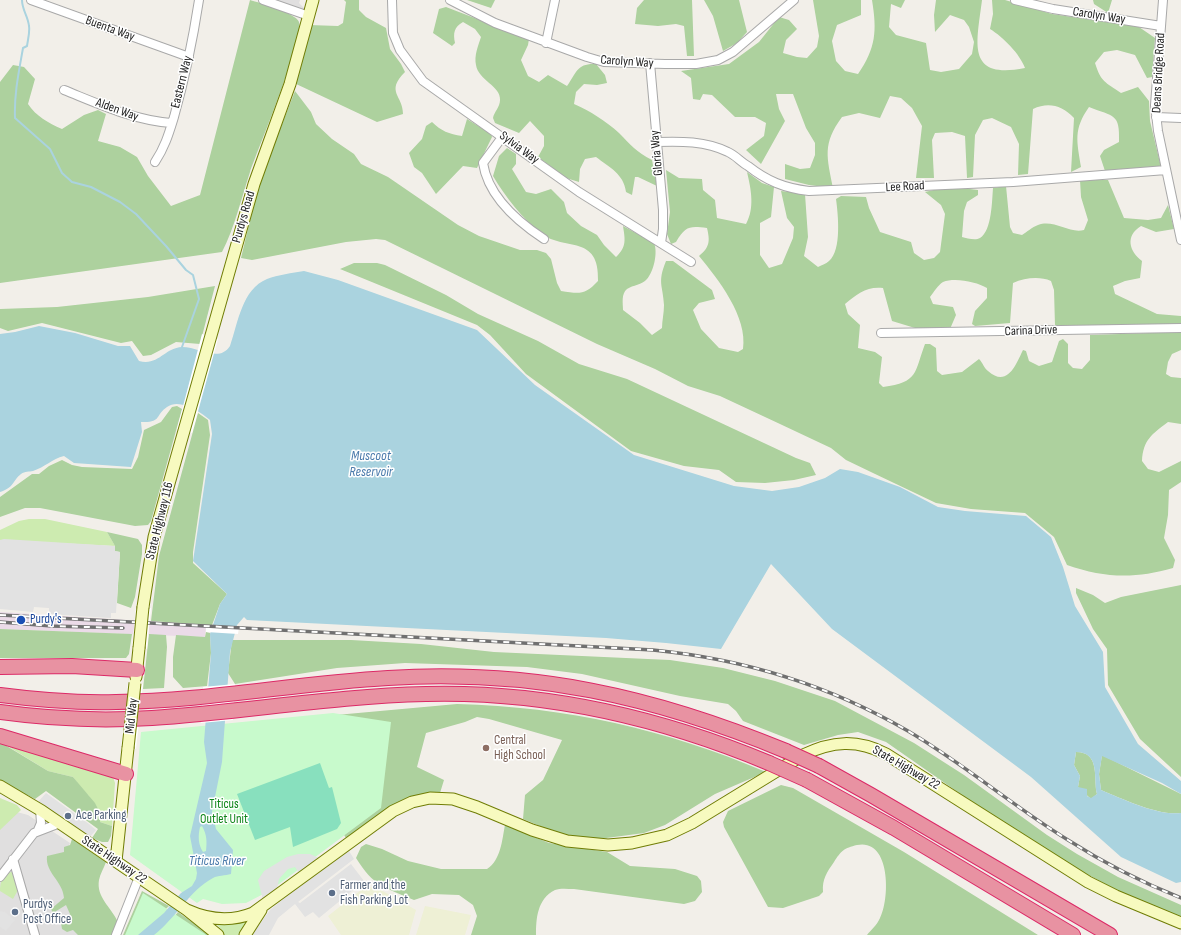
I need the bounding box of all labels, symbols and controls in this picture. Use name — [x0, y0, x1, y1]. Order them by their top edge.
street label: Carolyn Way — [1072, 4, 1126, 28]
street label: Buenta Way — [83, 13, 137, 45]
street label: Deans Bridge Road — [1149, 32, 1169, 114]
street label: Carolyn Way — [600, 52, 654, 72]
street label: Eastern Way — [168, 54, 196, 110]
street label: Alden Way — [93, 95, 141, 125]
street label: Sylvia Way — [496, 128, 542, 168]
street label: Gloria Way — [647, 130, 667, 176]
street label: Lee Road — [885, 178, 925, 196]
street label: Purdys Road — [229, 189, 259, 245]
street label: Carina Drive — [1004, 322, 1058, 340]
water label: Muscoot Reservoir — [349, 448, 393, 480]
street label: State Highway 116 — [143, 481, 177, 561]
place label: Purdy's — [30, 612, 62, 628]
marker: Purdy's — [15, 614, 27, 626]
street label: Mid Way — [122, 697, 142, 735]
place label: Central High School — [494, 733, 545, 764]
street label: State Highway 22 — [870, 742, 942, 794]
marker: Central High School — [481, 743, 491, 753]
park label: Titicus Outlet Unit — [200, 797, 248, 828]
place label: Ace Parking — [76, 808, 126, 824]
marker: Ace Parking — [63, 811, 73, 821]
street label: State Highway 22 — [78, 832, 150, 888]
water label: Titicus River — [189, 853, 245, 869]
place label: Farmer and the Fish Parking Lot — [340, 878, 408, 909]
marker: Farmer and the Fish Parking Lot — [327, 888, 337, 898]
place label: Purdys Post Office — [23, 897, 71, 928]
marker: Purdys Post Office — [10, 907, 20, 917]

